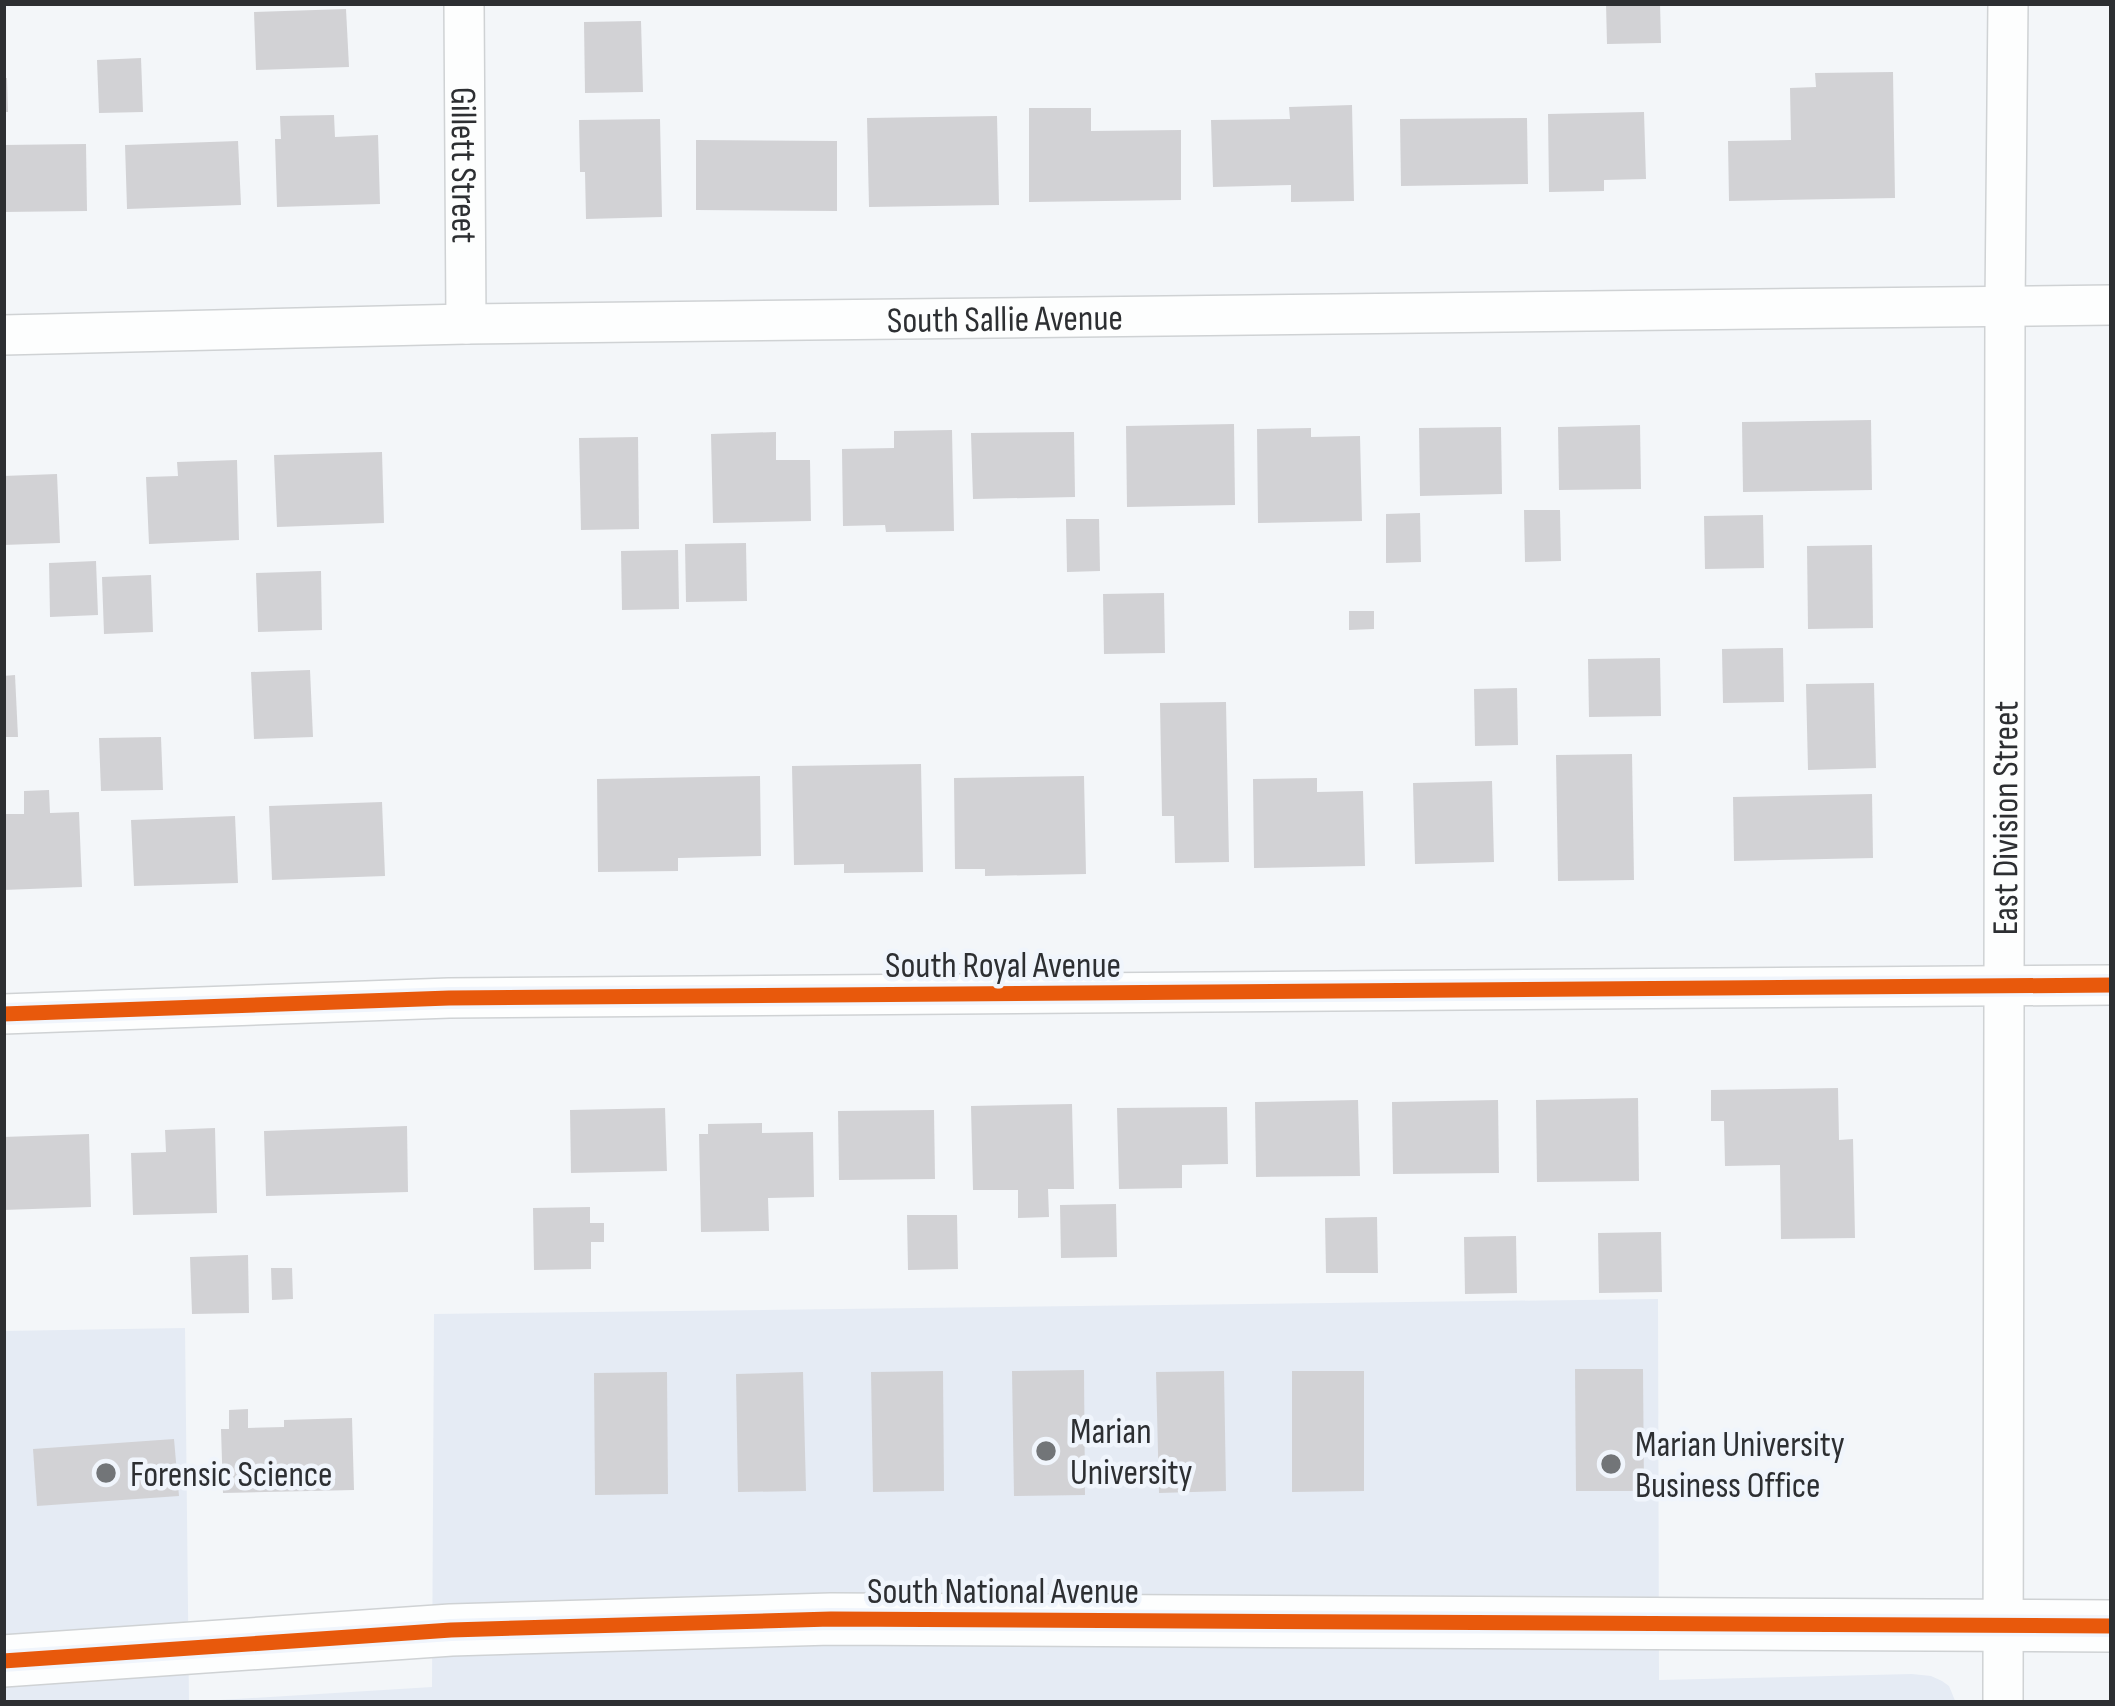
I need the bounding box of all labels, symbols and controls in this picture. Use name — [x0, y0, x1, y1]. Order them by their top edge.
street label: Gillett Street — [441, 87, 484, 243]
street label: South Sallie Avenue — [887, 297, 1123, 343]
street label: East Division Street — [1985, 701, 2028, 935]
street label: South Royal Avenue — [885, 945, 1121, 988]
place label: Marian University — [1070, 1411, 1193, 1495]
place label: Marian University Business Office — [1635, 1424, 1845, 1508]
marker: Marian University — [1033, 1438, 1059, 1464]
marker: Marian University Business Office — [1598, 1451, 1624, 1477]
place label: Forensic Science — [130, 1454, 333, 1497]
marker: Forensic Science — [93, 1460, 119, 1486]
street label: South National Avenue — [867, 1571, 1139, 1614]

